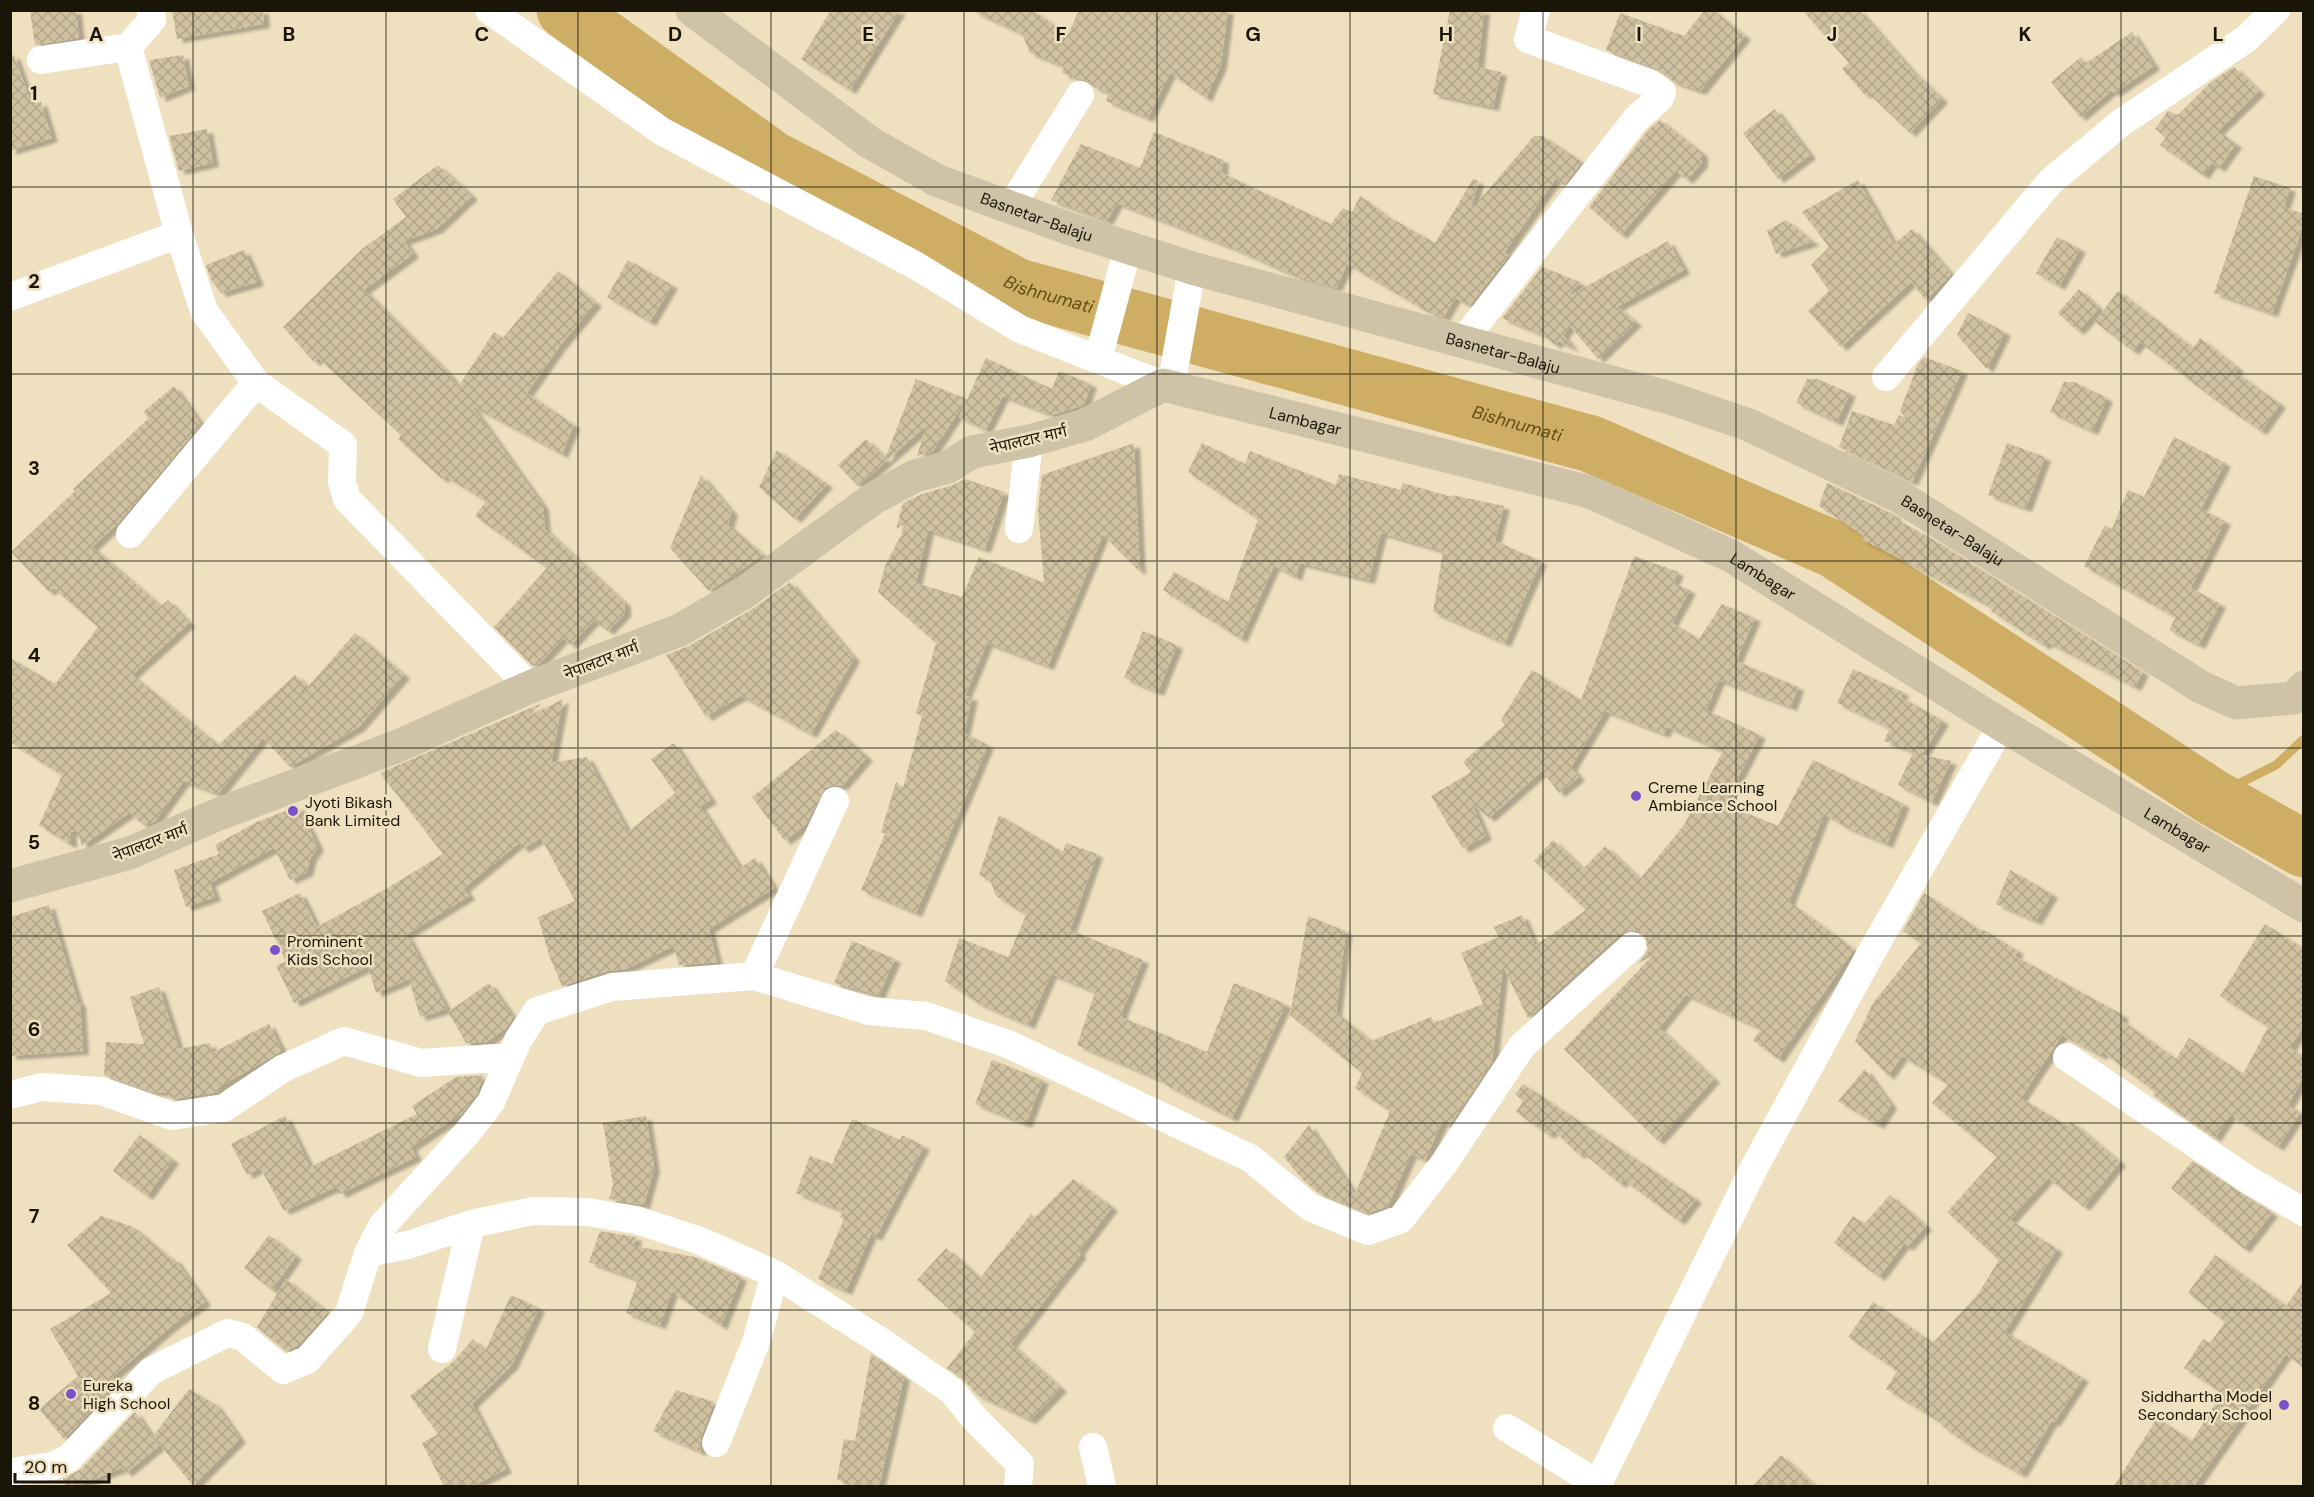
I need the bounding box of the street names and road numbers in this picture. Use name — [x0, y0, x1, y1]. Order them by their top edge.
street label: Basnetar-Balaju — [978, 187, 1095, 247]
street label: Basnetar-Balaju — [1443, 328, 1563, 379]
street label: Lambagar — [1267, 402, 1344, 440]
street label: नेपालटार मार्ग — [987, 420, 1070, 459]
street label: Basnetar-Balaju — [1897, 490, 2008, 571]
street label: Lambagar — [1726, 548, 1800, 605]
street label: नेपालटार मार्ग — [561, 636, 643, 684]
street label: Lambagar — [2140, 803, 2214, 859]
street label: नेपालटार मार्ग — [110, 818, 192, 866]

